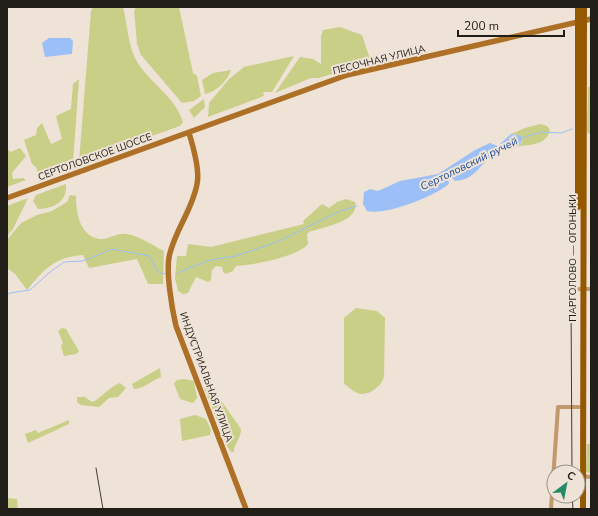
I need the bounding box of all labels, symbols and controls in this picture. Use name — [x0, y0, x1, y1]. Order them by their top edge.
scale bar — [458, 12, 564, 38]
text: 200 m — [464, 18, 499, 34]
street label: ПЕСОЧНАЯ УЛИЦА — [331, 42, 427, 78]
street label: СЕРТОЛОВСКОЕ ШОССЕ — [36, 130, 154, 184]
water label: Сертоловский ручей — [418, 134, 520, 194]
street label: ПАРГОЛОВО — ОГОНЬКИ — [566, 194, 580, 322]
street label: ИНДУСТРИАЛЬНАЯ УЛИЦА — [176, 310, 236, 445]
north arrow — [546, 464, 586, 504]
text: С — [564, 468, 579, 485]

